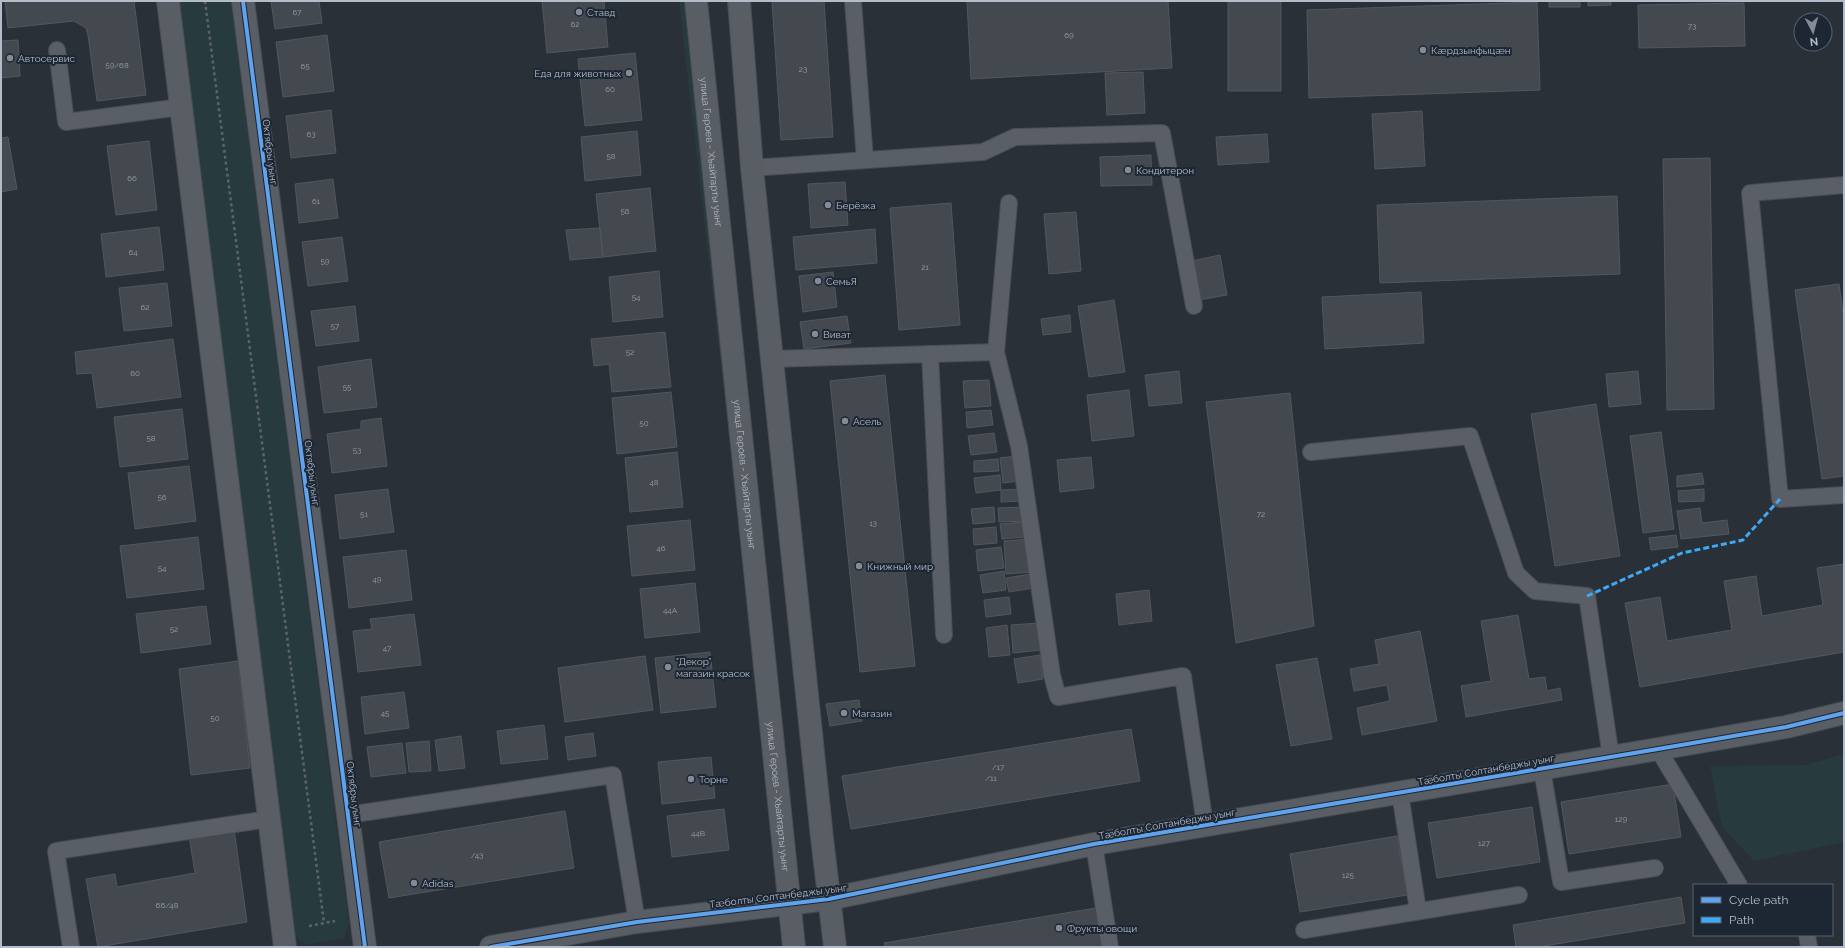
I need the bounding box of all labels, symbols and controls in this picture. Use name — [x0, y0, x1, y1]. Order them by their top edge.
house number: 67 — [292, 7, 302, 17]
marker: Ставд — [574, 7, 584, 17]
place label: Ставд — [587, 7, 615, 18]
north arrow — [1793, 12, 1833, 52]
house number: 62 — [571, 19, 580, 29]
house number: 73 — [1688, 21, 1696, 31]
house number: 69 — [1064, 30, 1074, 40]
text: N — [1809, 35, 1819, 48]
marker: Кæрдзынфыцæн — [1418, 45, 1428, 55]
place label: Кæрдзынфыцæн — [1431, 45, 1511, 56]
marker: Автосервис — [5, 53, 15, 63]
place label: Автосервис — [18, 53, 76, 64]
house number: 59/68 — [105, 60, 129, 70]
house number: 65 — [300, 61, 310, 71]
house number: 23 — [799, 64, 807, 74]
place label: Еда для животных — [534, 68, 621, 79]
marker: Еда для животных — [624, 68, 634, 78]
street label: улица Героев - Хъайтарты уынг — [698, 77, 725, 228]
house number: 60 — [605, 84, 615, 94]
street label: Октябры уынг — [261, 119, 279, 185]
house number: 63 — [306, 129, 316, 139]
house number: 58 — [606, 151, 616, 161]
marker: Кондитерон — [1123, 165, 1133, 175]
place label: Кондитерон — [1136, 165, 1194, 176]
house number: 66 — [127, 173, 137, 183]
house number: 61 — [312, 196, 321, 206]
marker: Берёзка — [823, 200, 833, 210]
place label: Берёзка — [836, 200, 876, 211]
house number: 56 — [620, 206, 630, 216]
house number: 64 — [128, 247, 138, 257]
house number: 59 — [320, 256, 330, 266]
house number: 21 — [921, 262, 929, 272]
marker: СемьЯ — [813, 276, 823, 286]
place label: СемьЯ — [826, 276, 857, 287]
house number: 54 — [632, 292, 641, 302]
house number: 62 — [141, 302, 150, 312]
house number: 57 — [331, 321, 340, 331]
marker: Виват — [810, 329, 820, 339]
place label: Виват — [823, 329, 851, 340]
house number: 52 — [626, 347, 634, 357]
house number: 60 — [130, 368, 140, 378]
house number: 55 — [343, 382, 352, 392]
street label: улица Героев - Хъайтарты уынг — [732, 399, 758, 550]
marker: Асель — [840, 416, 850, 426]
place label: Асель — [853, 416, 882, 427]
house number: 50 — [639, 418, 649, 428]
house number: 58 — [146, 433, 156, 443]
street label: Октябры уынг — [303, 440, 321, 506]
house number: 53 — [353, 445, 361, 455]
house number: 48 — [649, 477, 659, 487]
house number: 56 — [157, 492, 167, 502]
house number: 51 — [360, 509, 368, 519]
house number: 72 — [1257, 509, 1265, 519]
house number: 13 — [869, 518, 877, 528]
house number: 46 — [656, 543, 666, 553]
marker: Книжный мир — [854, 561, 864, 571]
place label: Книжный мир — [867, 561, 933, 572]
house number: 54 — [158, 563, 167, 573]
house number: 49 — [372, 574, 382, 584]
house number: 44А — [663, 605, 678, 615]
house number: 52 — [170, 624, 178, 634]
house number: 47 — [383, 643, 392, 653]
place label: "Декор" магазин красок — [676, 656, 750, 679]
marker: "Декор" магазин красок — [663, 662, 673, 672]
house number: 45 — [381, 708, 390, 718]
marker: Магазин — [839, 708, 849, 718]
place label: Магазин — [852, 708, 892, 719]
house number: 50 — [210, 713, 220, 723]
street label: улица Героев - Хъайтарты уынг — [765, 721, 792, 872]
street label: Тæболты Солтанбеджы уынг — [1417, 753, 1555, 787]
street label: Октябры уынг — [345, 761, 363, 827]
house number: /17 — [992, 762, 1005, 772]
house number: /11 — [985, 773, 997, 783]
marker: Торне — [686, 774, 696, 784]
place label: Торне — [699, 774, 728, 785]
street label: Тæболты Солтанбеджы уынг — [1098, 807, 1236, 841]
house number: 129 — [1615, 814, 1627, 824]
house number: 44В — [691, 828, 705, 838]
house number: 127 — [1478, 838, 1491, 848]
house number: /43 — [471, 850, 483, 860]
house number: 125 — [1342, 870, 1355, 880]
marker: Adidas — [409, 878, 419, 888]
place label: Adidas — [422, 878, 454, 889]
street label: Тæболты Солтанбеджы уынг — [709, 882, 847, 910]
legend — [1693, 884, 1833, 936]
text: Cycle path — [1729, 893, 1788, 907]
house number: 66/48 — [156, 900, 179, 910]
text: Path — [1729, 913, 1754, 927]
marker: Фрукты овощи — [1054, 923, 1064, 933]
place label: Фрукты овощи — [1067, 923, 1137, 934]

